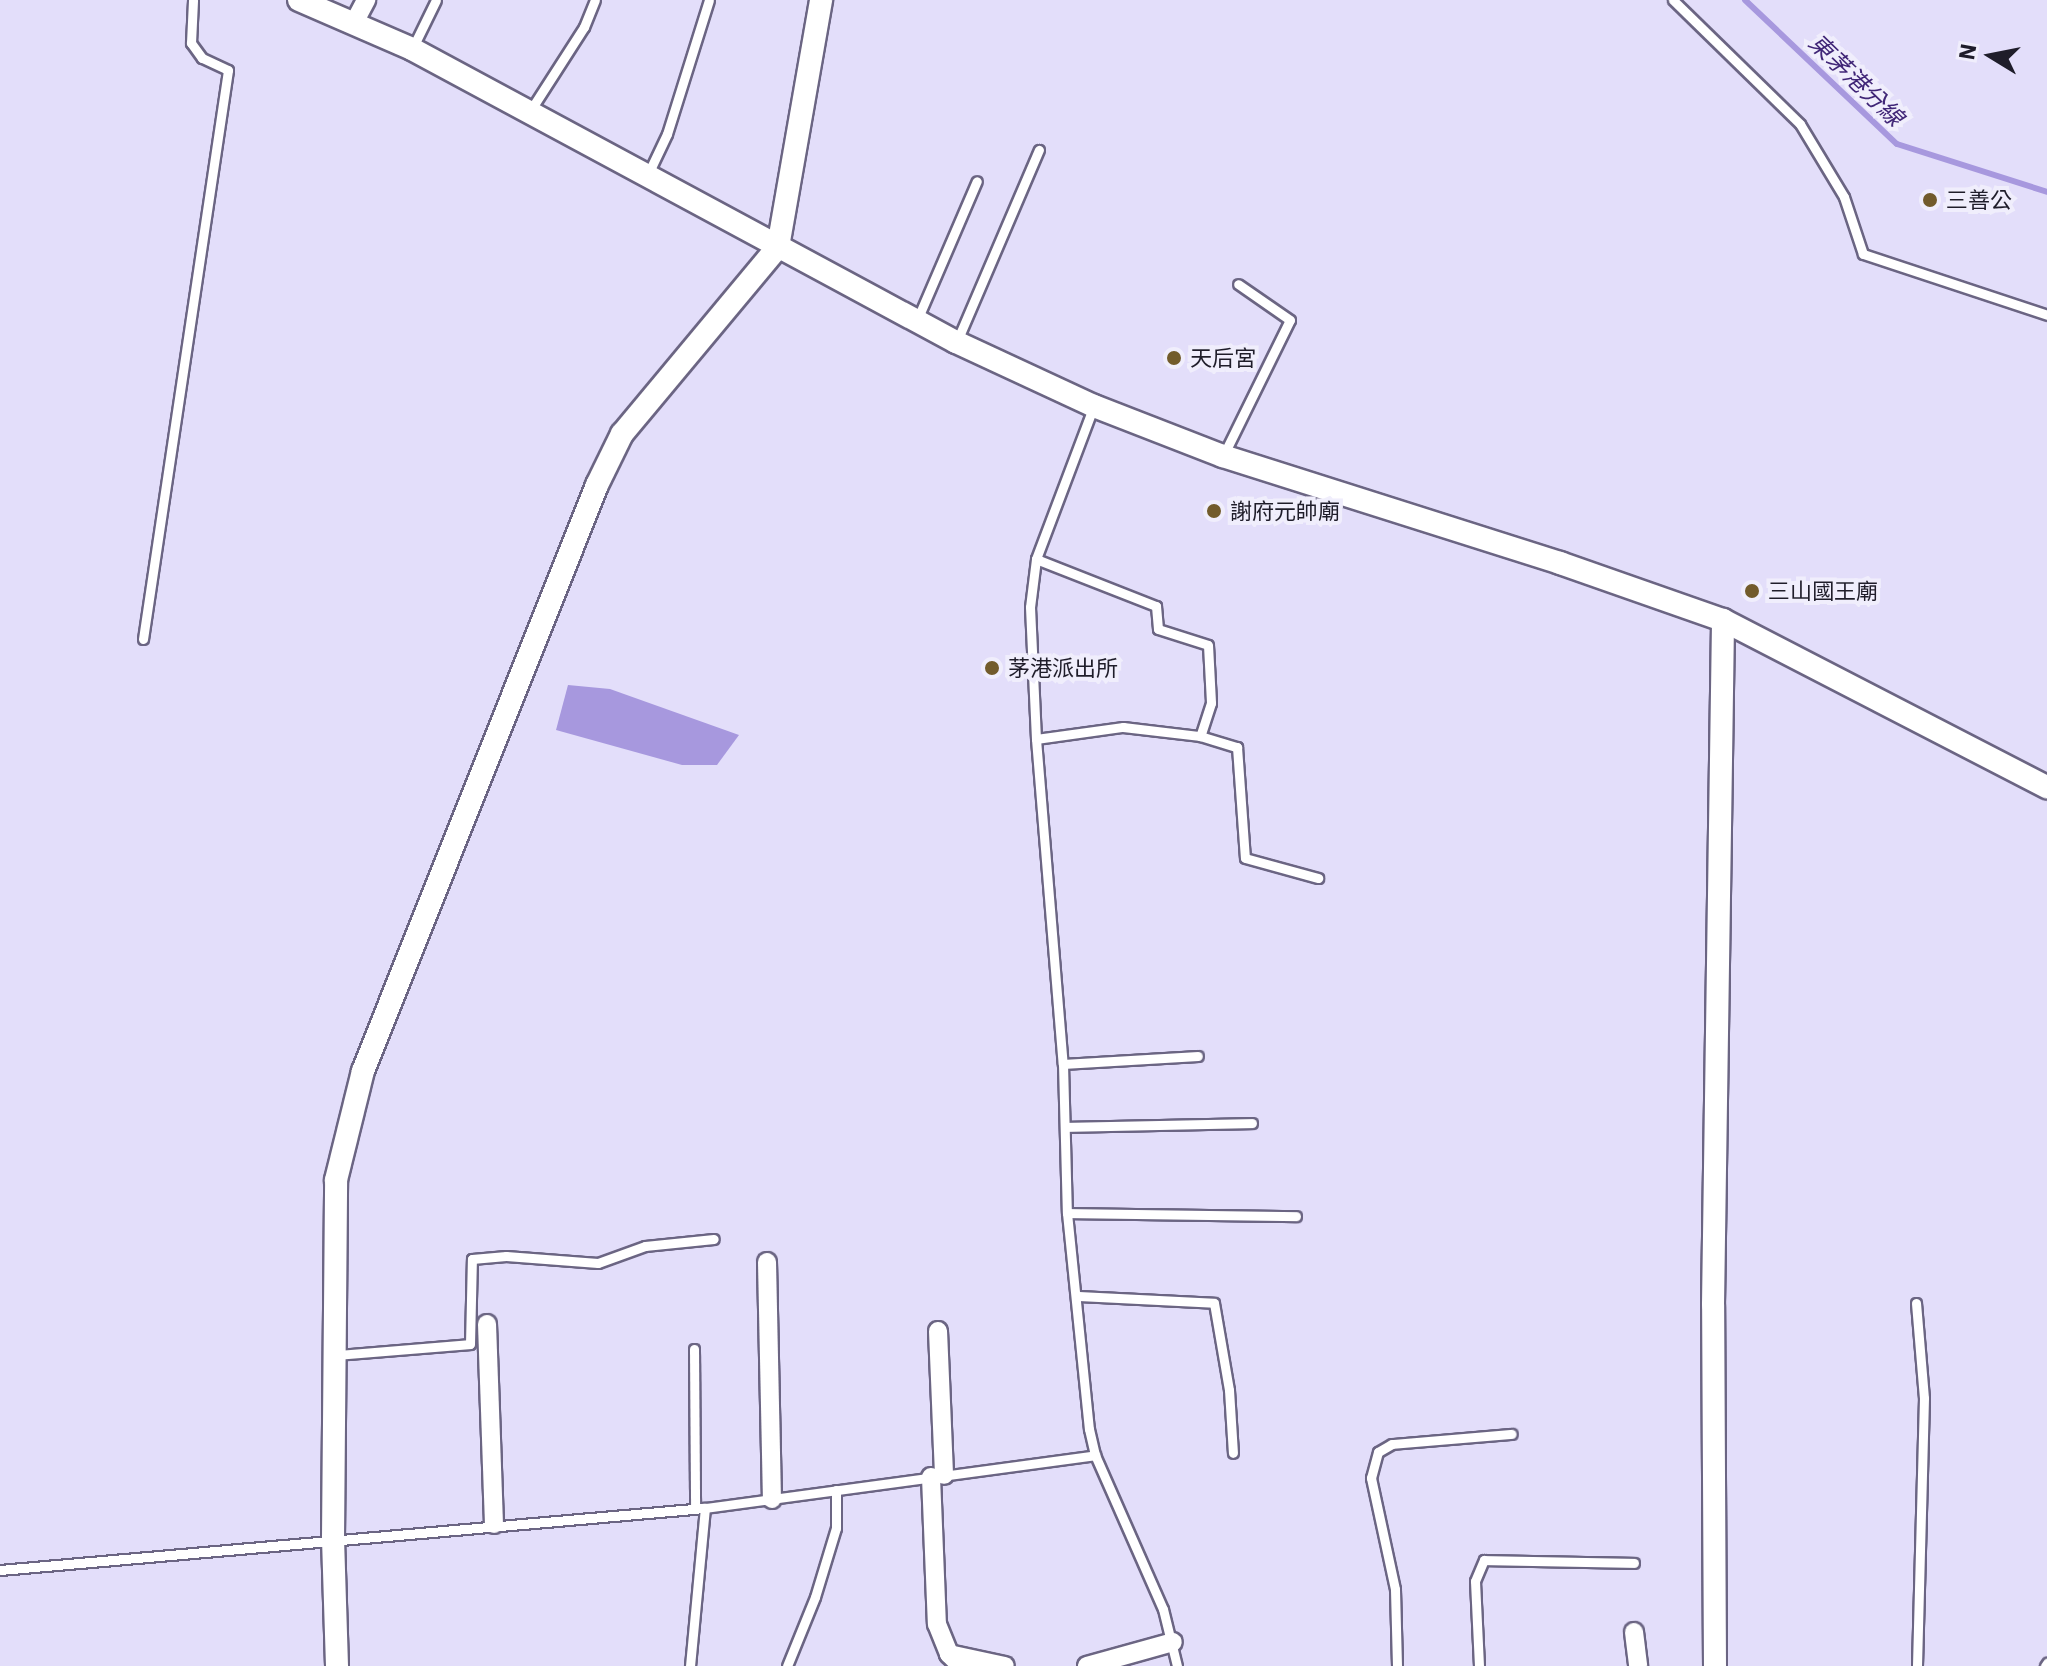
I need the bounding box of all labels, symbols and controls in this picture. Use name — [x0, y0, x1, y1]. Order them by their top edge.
north arrow — [1951, 16, 2031, 96]
water label: 東茅港分線 — [1803, 28, 1909, 132]
text: N — [1951, 41, 1983, 62]
place label: 三善公 — [1946, 187, 2012, 213]
marker: 三善公 — [1921, 191, 1939, 209]
place label: 天后宮 — [1190, 345, 1256, 371]
marker: 天后宮 — [1165, 349, 1183, 367]
place label: 謝府元帥廟 — [1230, 498, 1340, 524]
marker: 謝府元帥廟 — [1205, 502, 1223, 520]
place label: 三山國王廟 — [1768, 578, 1878, 604]
marker: 三山國王廟 — [1743, 582, 1761, 600]
place label: 茅港派出所 — [1008, 655, 1118, 681]
marker: 茅港派出所 — [983, 659, 1001, 677]

